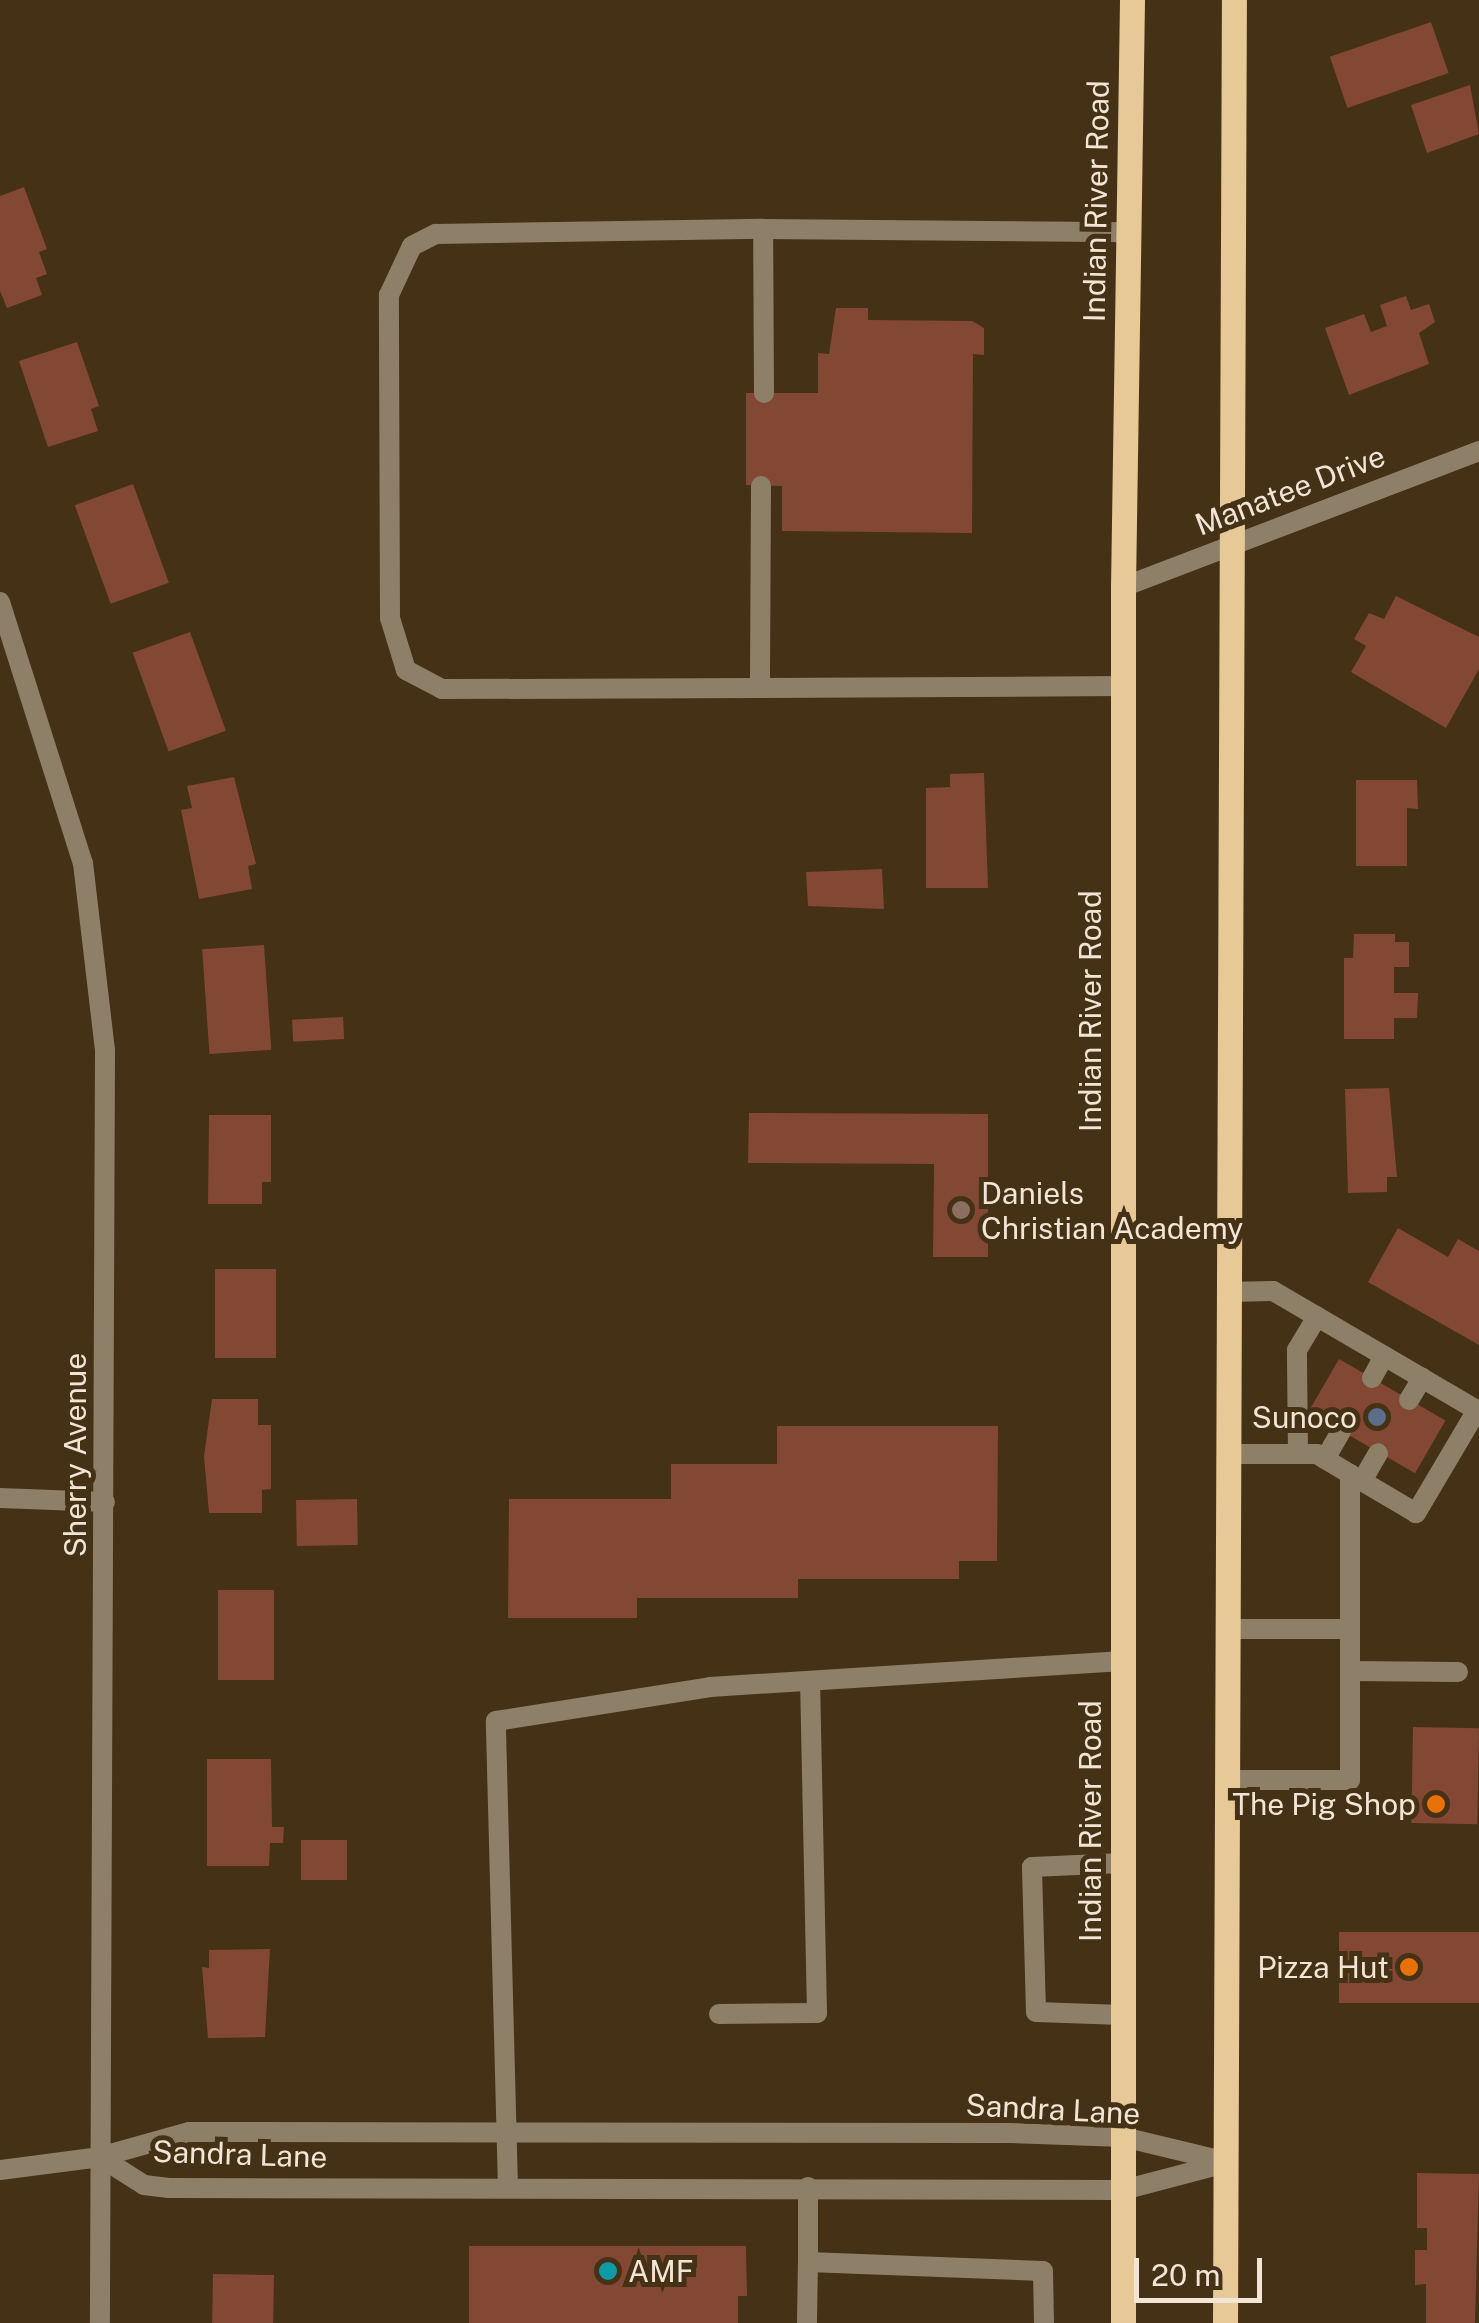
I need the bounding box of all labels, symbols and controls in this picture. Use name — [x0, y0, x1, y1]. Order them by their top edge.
street label: Indian River Road — [1076, 80, 1116, 322]
street label: Manatee Drive — [1190, 437, 1390, 543]
street label: Indian River Road — [1072, 890, 1108, 1132]
place label: Daniels Christian Academy — [981, 1175, 1243, 1246]
marker: Daniels Christian Academy — [950, 1199, 972, 1221]
street label: Sherry Avenue — [57, 1353, 93, 1557]
place label: Sunoco — [1252, 1399, 1357, 1435]
marker: Sunoco — [1366, 1406, 1388, 1428]
street label: Indian River Road — [1072, 1700, 1108, 1942]
place label: The Pig Shop — [1232, 1786, 1416, 1822]
marker: The Pig Shop — [1425, 1793, 1447, 1815]
place label: Pizza Hut — [1257, 1949, 1389, 1985]
marker: Pizza Hut — [1398, 1956, 1420, 1978]
street label: Sandra Lane — [965, 2086, 1141, 2132]
street label: Sandra Lane — [152, 2133, 328, 2175]
scale bar — [1139, 2238, 1266, 2300]
place label: AMF — [628, 2253, 694, 2289]
text: 20 m — [1151, 2257, 1220, 2293]
marker: AMF — [597, 2260, 619, 2282]

